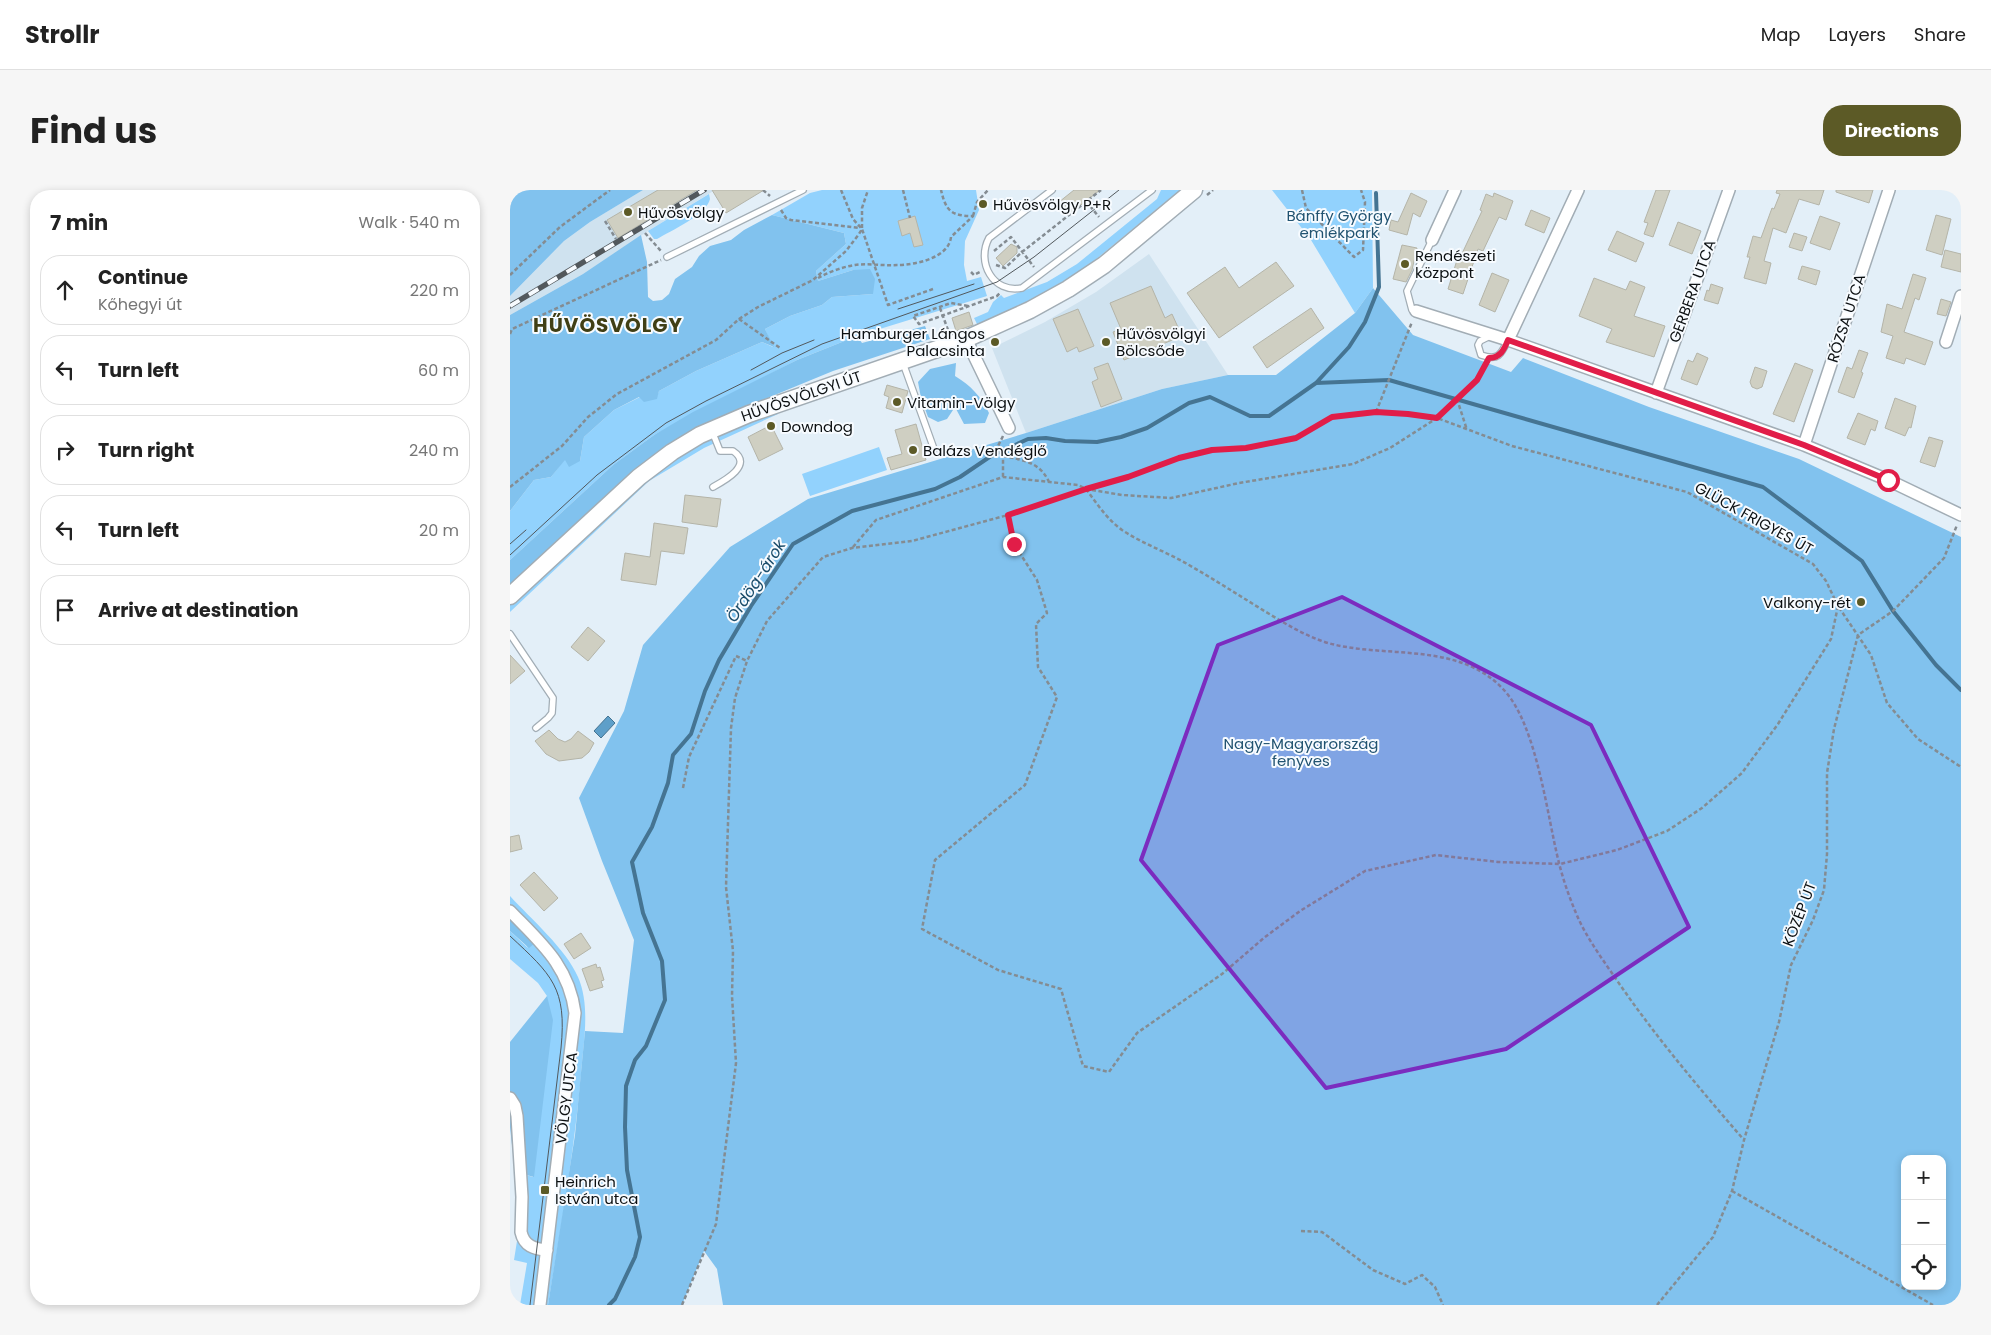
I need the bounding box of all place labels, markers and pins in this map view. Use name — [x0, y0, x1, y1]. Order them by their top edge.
place label: Hűvösvölgy P+R — [993, 194, 1111, 215]
marker: Hűvösvölgy P+R — [977, 198, 989, 210]
place label: Hűvösvölgy — [638, 202, 725, 223]
marker: Hűvösvölgy — [622, 206, 634, 218]
place label: Rendészeti központ — [1415, 245, 1496, 283]
marker: Rendészeti központ — [1399, 258, 1411, 270]
place label: Hamburger Lángos Palacsinta — [841, 323, 985, 361]
place label: Hűvösvölgyi Bölcsőde — [1116, 323, 1206, 361]
marker: Hamburger Lángos Palacsinta — [989, 336, 1001, 348]
marker: Hűvösvölgyi Bölcsőde — [1100, 336, 1112, 348]
place label: Vitamin-Völgy — [907, 392, 1016, 413]
marker: Vitamin-Völgy — [891, 396, 903, 408]
place label: Downdog — [781, 416, 853, 437]
marker: Downdog — [765, 420, 777, 432]
place label: Balázs Vendéglő — [923, 440, 1047, 461]
marker: Balázs Vendéglő — [907, 444, 919, 456]
place label: Valkony-rét — [1763, 592, 1851, 613]
marker: Valkony-rét — [1855, 596, 1867, 608]
place label: Heinrich István utca — [555, 1171, 638, 1209]
marker: Heinrich István utca — [539, 1184, 551, 1196]

